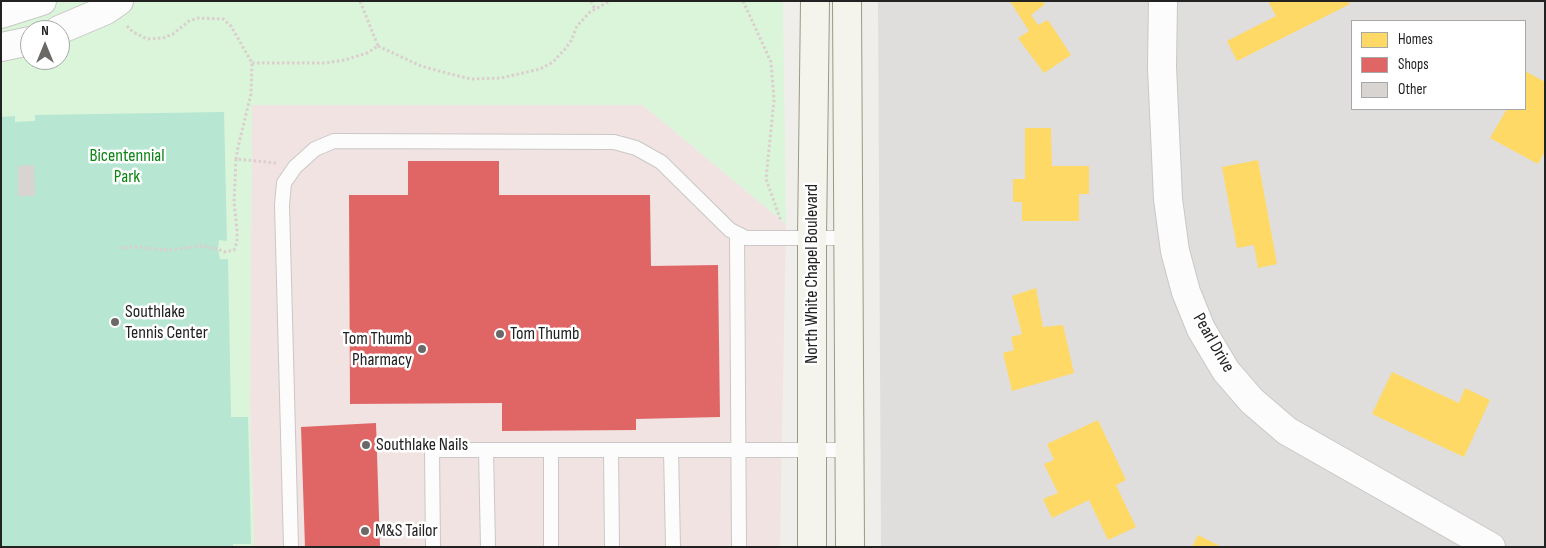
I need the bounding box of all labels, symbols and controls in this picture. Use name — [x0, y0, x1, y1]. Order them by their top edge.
north arrow — [20, 20, 70, 70]
legend — [1351, 20, 1526, 110]
text: N — [41, 22, 49, 39]
text: Homes — [1398, 30, 1433, 49]
text: Shops — [1398, 55, 1429, 74]
text: Other — [1398, 80, 1427, 99]
park label: Bicentennial Park — [89, 145, 165, 188]
street label: North White Chapel Boulevard — [801, 184, 823, 364]
place label: Southlake Tennis Center — [125, 301, 208, 344]
street label: Pearl Drive — [1188, 310, 1238, 376]
marker: Southlake Tennis Center — [109, 316, 121, 328]
place label: Tom Thumb — [510, 323, 579, 345]
place label: Tom Thumb Pharmacy — [343, 328, 412, 370]
marker: Tom Thumb — [494, 328, 506, 340]
marker: Tom Thumb Pharmacy — [416, 343, 428, 355]
place label: Southlake Nails — [376, 434, 468, 456]
marker: Southlake Nails — [360, 439, 372, 451]
place label: M&S Tailor — [375, 520, 438, 542]
marker: M&S Tailor — [359, 525, 371, 537]

